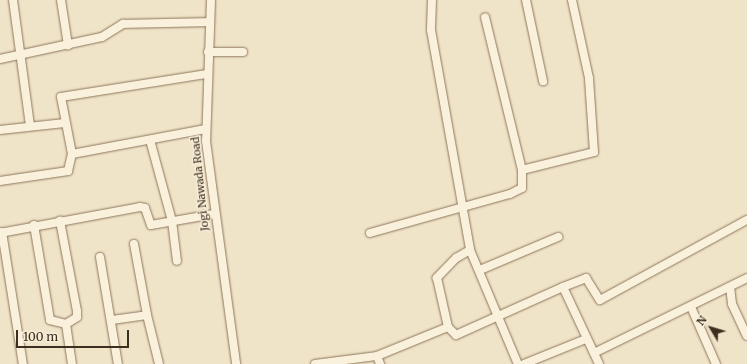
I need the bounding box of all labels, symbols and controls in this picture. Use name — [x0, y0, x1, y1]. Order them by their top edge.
street label: Jogi Nawada Road — [188, 136, 212, 232]
north arrow — [691, 308, 731, 348]
text: N — [693, 313, 710, 328]
scale bar — [18, 322, 131, 348]
text: 100 m — [23, 329, 58, 344]

